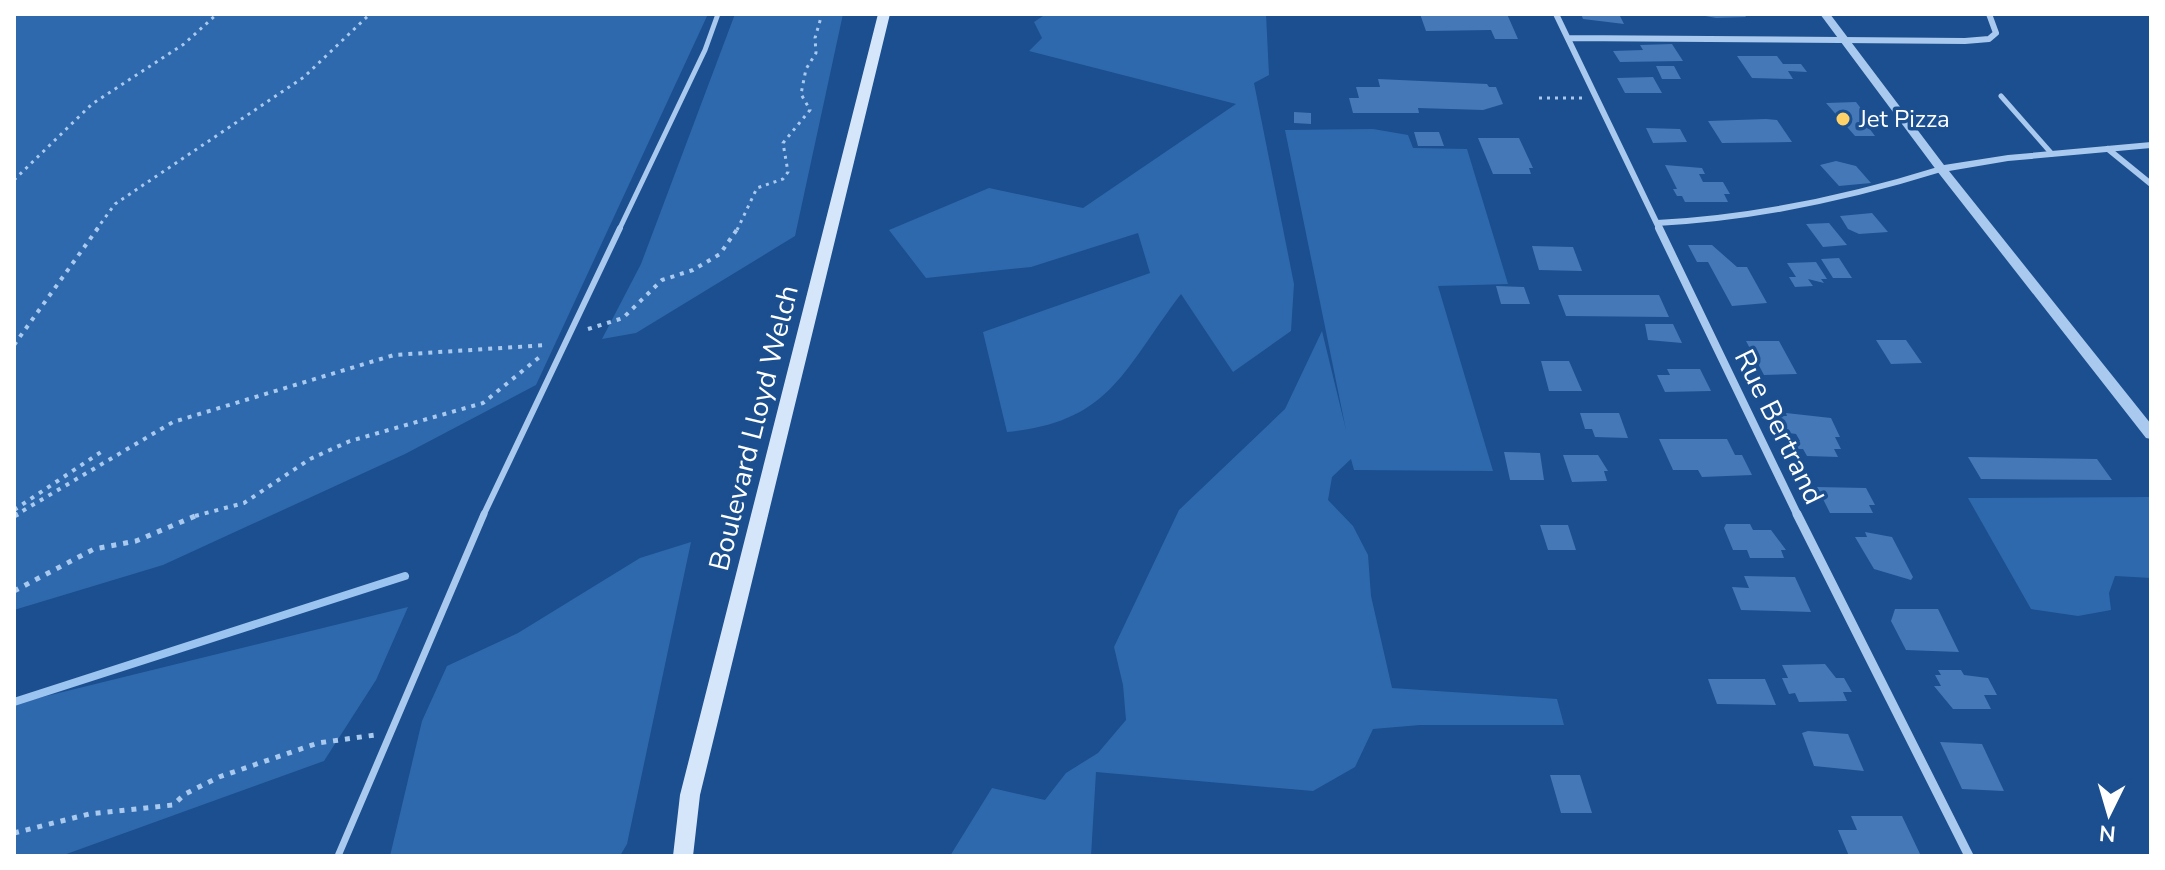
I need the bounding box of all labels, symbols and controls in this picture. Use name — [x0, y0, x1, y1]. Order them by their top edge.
place label: Jet Pizza — [1858, 103, 1950, 135]
marker: Jet Pizza — [1834, 110, 1852, 128]
street label: Boulevard Lloyd Welch — [700, 281, 808, 575]
street label: Rue Bertrand — [1725, 343, 1833, 511]
north arrow — [2069, 774, 2149, 854]
text: N — [2098, 817, 2117, 849]

